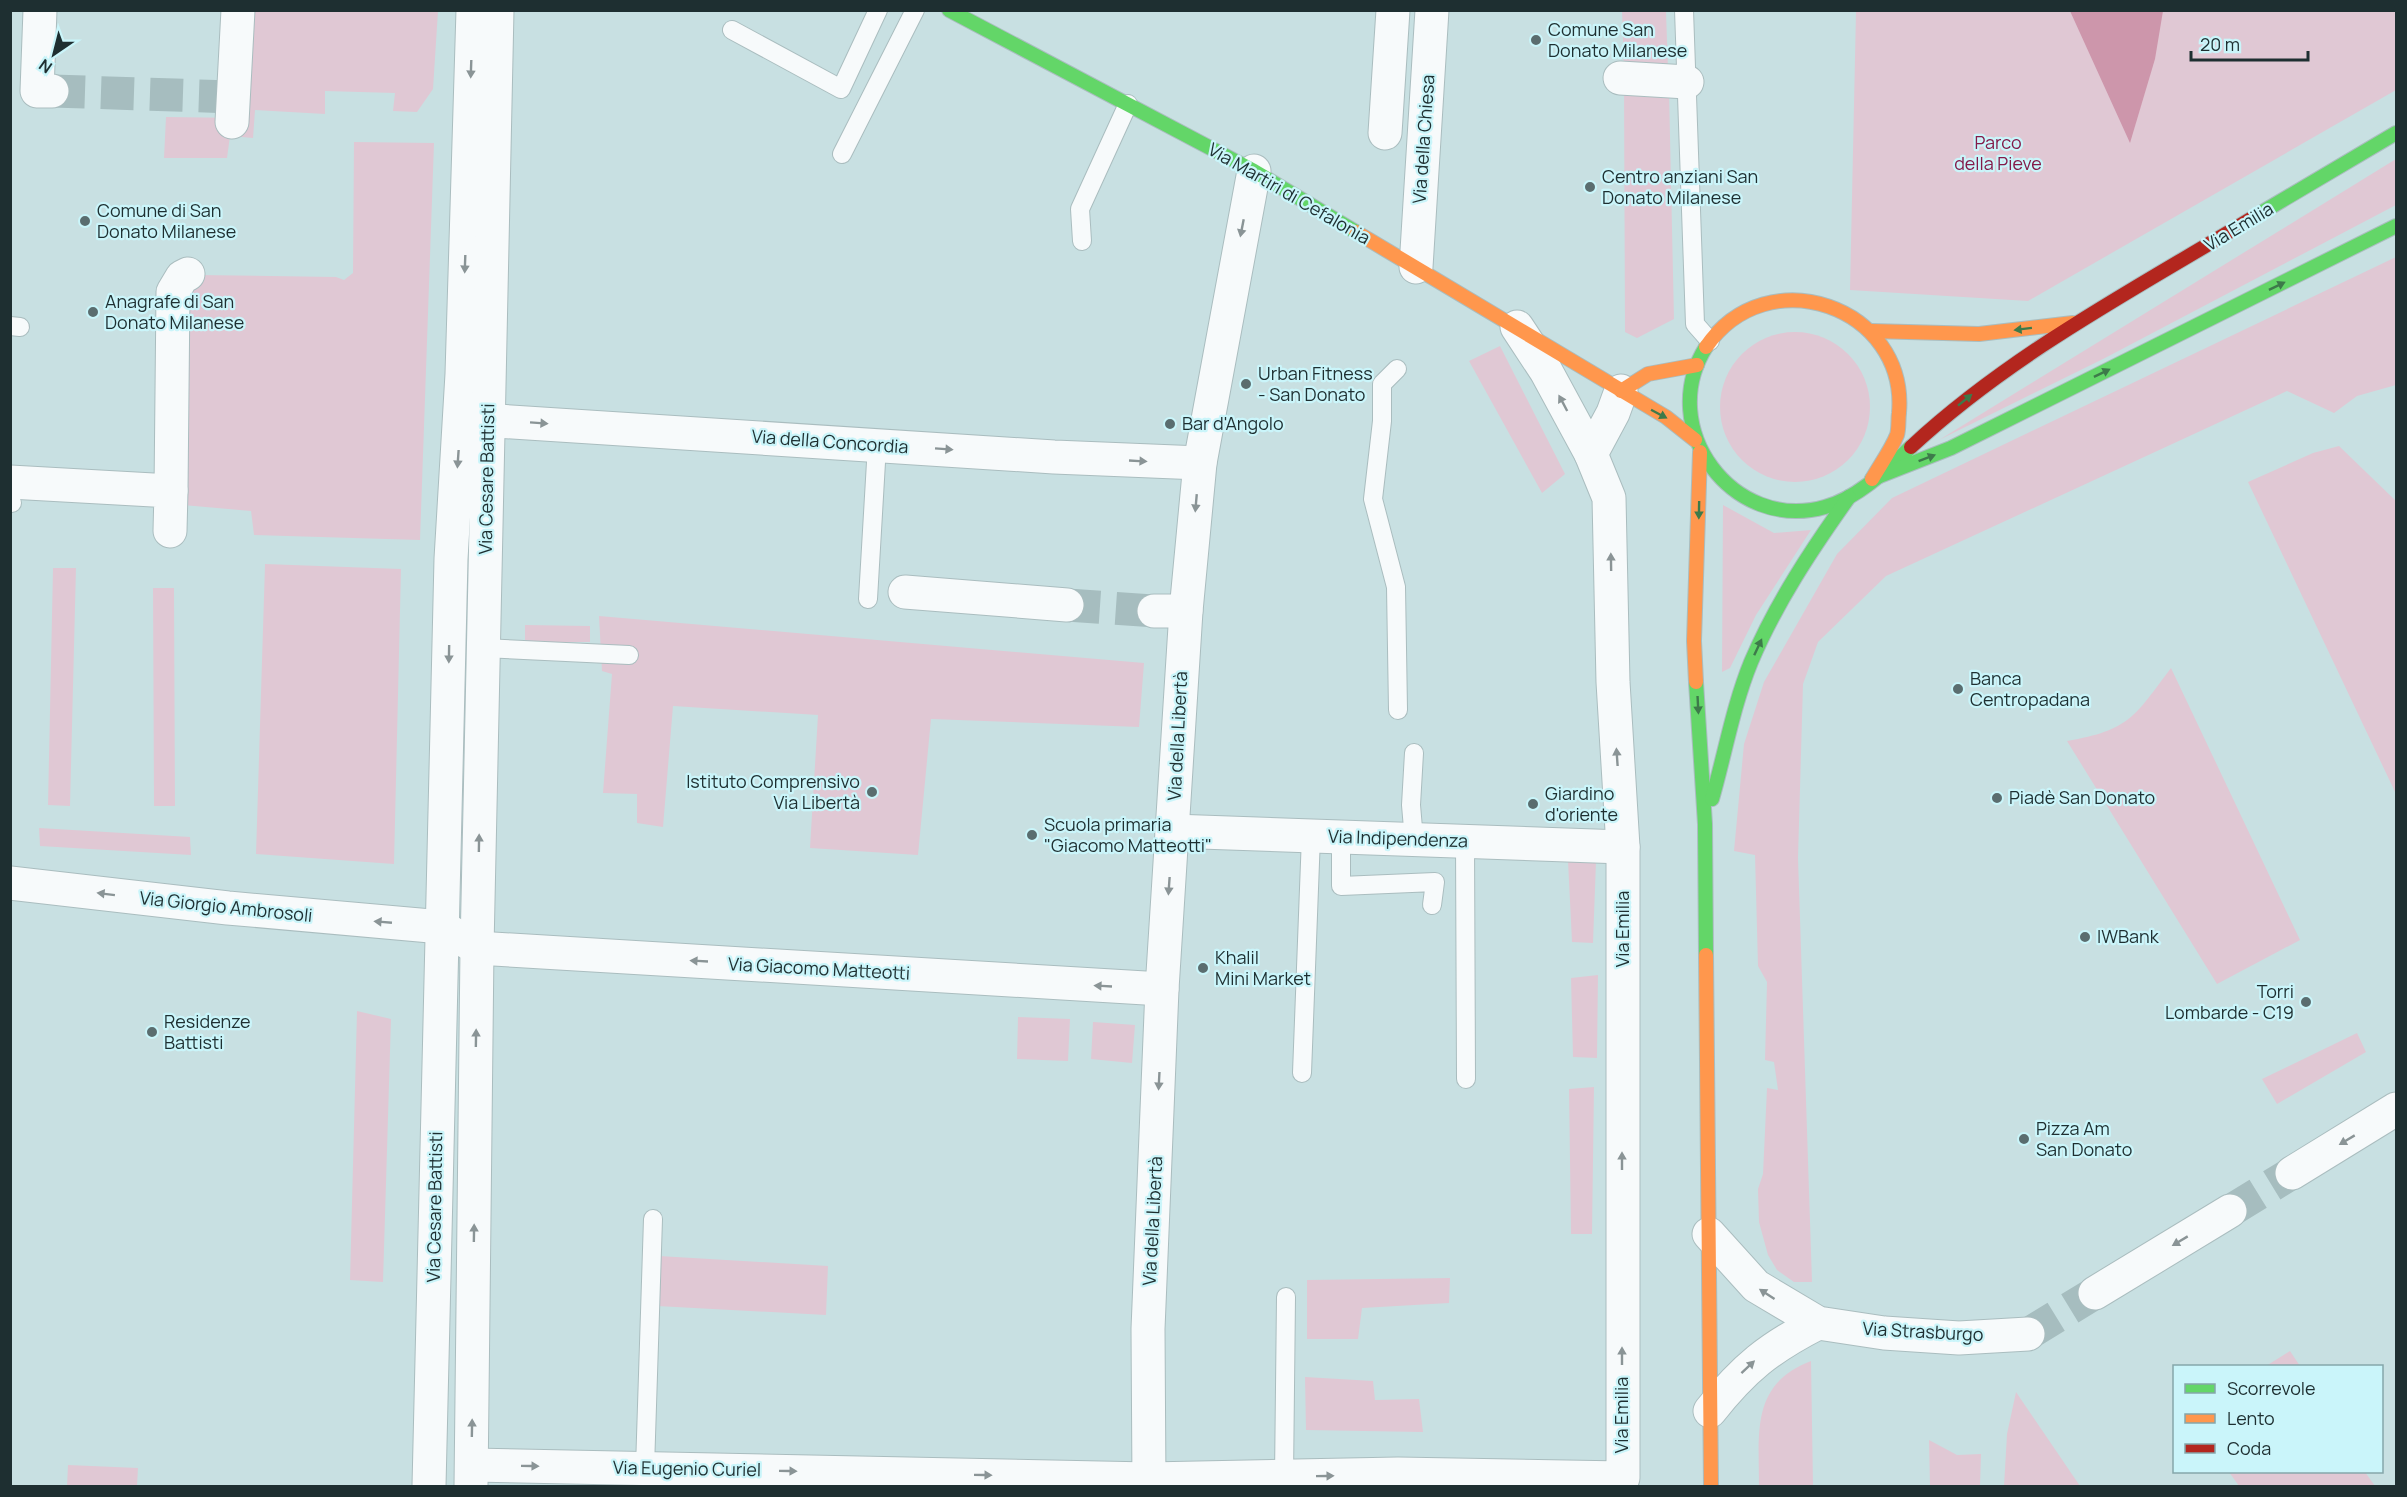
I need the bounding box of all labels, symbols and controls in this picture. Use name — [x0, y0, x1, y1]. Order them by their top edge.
place label: Comune San Donato Milanese — [1548, 17, 1687, 62]
north arrow — [24, 24, 84, 84]
scale bar — [2191, 24, 2308, 62]
text: 20 m — [2200, 32, 2240, 56]
marker: Comune San Donato Milanese — [1529, 33, 1543, 47]
text: N — [34, 54, 56, 79]
one-way arrow — [466, 59, 476, 78]
street label: Via della Chiesa — [1407, 74, 1439, 204]
park label: Parco della Pieve — [1954, 130, 2042, 175]
street label: Via Martiri di Cefalonia — [1204, 137, 1375, 249]
place label: Centro anziani San Donato Milanese — [1602, 164, 1758, 209]
marker: Centro anziani San Donato Milanese — [1583, 180, 1597, 194]
street label: Via Emilia — [2200, 196, 2277, 256]
place label: Comune di San Donato Milanese — [97, 198, 236, 243]
marker: Comune di San Donato Milanese — [78, 214, 92, 228]
one-way arrow — [1237, 219, 1246, 238]
one-way arrow — [460, 254, 470, 273]
one-way arrow — [2268, 281, 2285, 290]
place label: Anagrafe di San Donato Milanese — [105, 289, 244, 334]
marker: Anagrafe di San Donato Milanese — [86, 305, 100, 319]
one-way arrow — [2014, 325, 2033, 334]
place label: Urban Fitness - San Donato — [1258, 361, 1373, 406]
one-way arrow — [2094, 368, 2111, 377]
marker: Urban Fitness - San Donato — [1239, 377, 1253, 391]
one-way arrow — [1558, 394, 1568, 411]
one-way arrow — [1957, 394, 1972, 406]
street label: Via Cesare Battisti — [473, 403, 499, 555]
one-way arrow — [1651, 409, 1668, 419]
place label: Bar d'Angolo — [1182, 411, 1284, 435]
marker: Bar d'Angolo — [1163, 417, 1177, 431]
one-way arrow — [530, 418, 549, 428]
street label: Via della Concordia — [751, 424, 909, 458]
one-way arrow — [934, 445, 953, 454]
one-way arrow — [453, 449, 462, 468]
one-way arrow — [1918, 452, 1936, 462]
one-way arrow — [1129, 457, 1148, 466]
one-way arrow — [1191, 493, 1201, 512]
one-way arrow — [1694, 501, 1703, 520]
one-way arrow — [1606, 552, 1615, 571]
one-way arrow — [1753, 638, 1763, 656]
one-way arrow — [444, 644, 454, 663]
place label: Banca Centropadana — [1970, 666, 2090, 711]
street label: Via della Libertà — [1162, 671, 1192, 801]
marker: Banca Centropadana — [1951, 682, 1965, 696]
one-way arrow — [1694, 696, 1703, 715]
one-way arrow — [1613, 747, 1622, 766]
place label: Istituto Comprensivo Via Libertà — [686, 769, 860, 814]
place label: Giardino d'oriente — [1545, 781, 1618, 826]
marker: Istituto Comprensivo Via Libertà — [865, 785, 879, 799]
place label: Piadè San Donato — [2009, 785, 2155, 809]
marker: Piadè San Donato — [1990, 791, 2004, 805]
marker: Giardino d'oriente — [1526, 797, 1540, 811]
place label: Scuola primaria "Giacomo Matteotti" — [1044, 812, 1212, 857]
street label: Via Indipendenza — [1328, 824, 1468, 852]
marker: Scuola primaria "Giacomo Matteotti" — [1025, 828, 1039, 842]
one-way arrow — [474, 834, 483, 853]
one-way arrow — [1164, 876, 1173, 895]
street label: Via Giorgio Ambrosoli — [138, 885, 314, 927]
one-way arrow — [96, 889, 115, 899]
street label: Via Emilia — [1610, 891, 1634, 967]
one-way arrow — [374, 917, 393, 927]
place label: IWBank — [2097, 924, 2160, 948]
marker: IWBank — [2078, 930, 2092, 944]
place label: Khalil Mini Market — [1215, 945, 1311, 990]
street label: Via Giacomo Matteotti — [727, 951, 911, 985]
one-way arrow — [690, 957, 709, 966]
marker: Khalil Mini Market — [1196, 961, 1210, 975]
place label: Torri Lombarde - C19 — [2165, 979, 2294, 1024]
one-way arrow — [1094, 981, 1113, 991]
marker: Torri Lombarde - C19 — [2299, 995, 2313, 1009]
place label: Residenze Battisti — [164, 1009, 250, 1054]
marker: Residenze Battisti — [145, 1025, 159, 1039]
one-way arrow — [471, 1029, 481, 1048]
one-way arrow — [1155, 1071, 1164, 1090]
place label: Pizza Am San Donato — [2036, 1116, 2132, 1161]
street label: Via Cesare Battisti — [421, 1131, 447, 1283]
marker: Pizza Am San Donato — [2017, 1132, 2031, 1146]
one-way arrow — [2339, 1134, 2355, 1145]
one-way arrow — [1617, 1152, 1627, 1171]
street label: Via della Libertà — [1137, 1156, 1167, 1286]
one-way arrow — [469, 1224, 479, 1243]
one-way arrow — [2171, 1236, 2188, 1246]
one-way arrow — [1759, 1288, 1775, 1299]
street label: Via Strasburgo — [1862, 1316, 1984, 1346]
one-way arrow — [1617, 1347, 1627, 1366]
one-way arrow — [1741, 1360, 1756, 1374]
legend — [2173, 1365, 2383, 1473]
text: Scorrevole — [2227, 1376, 2316, 1400]
street label: Via Emilia — [1609, 1377, 1633, 1453]
text: Lento — [2227, 1406, 2275, 1430]
one-way arrow — [467, 1419, 477, 1438]
text: Coda — [2227, 1436, 2271, 1460]
street label: Via Eugenio Curiel — [613, 1455, 761, 1481]
one-way arrow — [521, 1461, 540, 1471]
one-way arrow — [779, 1466, 798, 1476]
one-way arrow — [974, 1470, 993, 1480]
one-way arrow — [1316, 1471, 1335, 1481]

